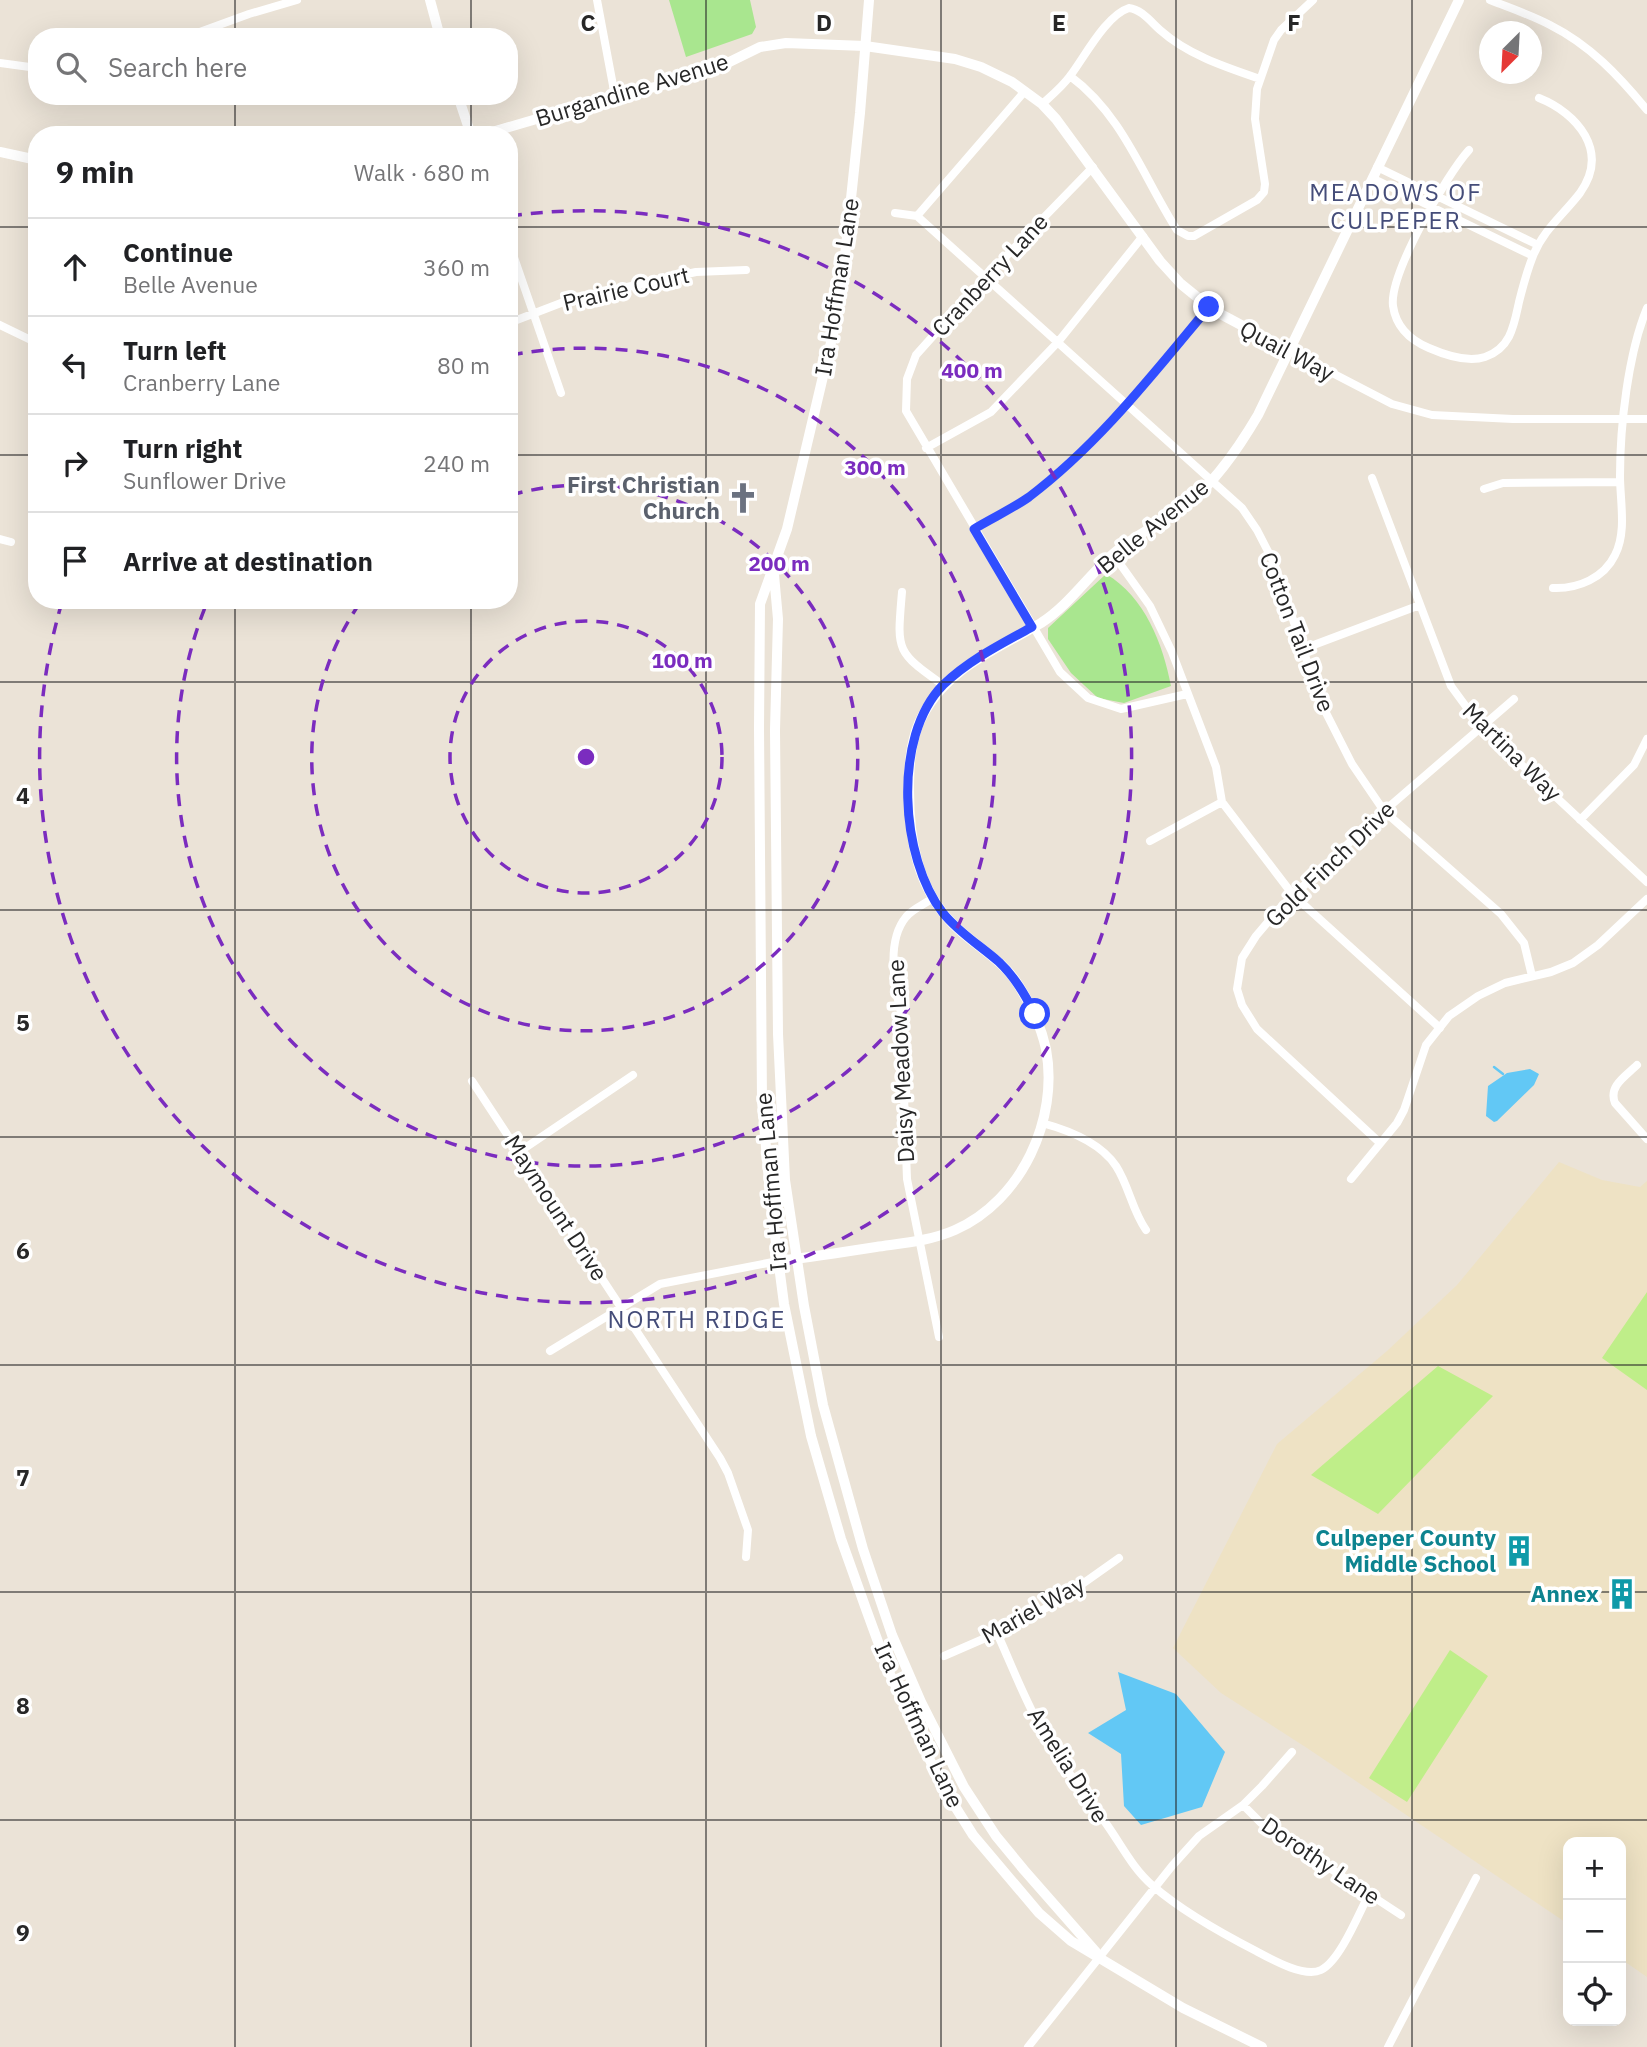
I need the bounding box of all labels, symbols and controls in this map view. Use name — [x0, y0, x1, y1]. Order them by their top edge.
text: C — [581, 7, 596, 37]
text: D — [816, 7, 832, 37]
text: E — [1052, 7, 1066, 37]
text: F — [1287, 7, 1301, 37]
north arrow — [1479, 21, 1542, 84]
search box — [28, 28, 518, 105]
street label: Burgandine Avenue — [531, 45, 732, 133]
icon: search — [52, 48, 90, 86]
text: Search here — [108, 50, 247, 84]
text: 9 min — [56, 152, 134, 191]
text: Walk · 680 m — [354, 157, 490, 187]
district label: MEADOWS OF CULPEPER — [1309, 176, 1483, 236]
street label: Ira Hoffman Lane — [807, 196, 865, 378]
street label: Cranberry Lane — [925, 207, 1054, 342]
text: Continue — [123, 235, 233, 269]
icon: ahead — [56, 248, 94, 286]
text: 360 m — [423, 252, 490, 282]
street label: Prairie Court — [559, 259, 692, 317]
text: Belle Avenue — [123, 269, 258, 299]
route end — [1193, 291, 1224, 322]
street label: Quail Way — [1235, 313, 1340, 388]
text: Turn left — [123, 333, 226, 367]
icon: left — [56, 346, 94, 384]
text: 80 m — [437, 350, 490, 380]
text: 400 m — [941, 356, 1003, 384]
text: Cranberry Lane — [123, 367, 280, 397]
text: Turn right — [123, 431, 242, 465]
icon: right — [56, 444, 94, 482]
text: 240 m — [423, 448, 490, 478]
text: 300 m — [844, 453, 906, 481]
text: Sunflower Drive — [123, 465, 286, 495]
place label: First Christian Church — [567, 469, 720, 525]
street label: Belle Avenue — [1091, 471, 1214, 579]
church icon: First Christian Church — [726, 481, 760, 515]
icon: arrive — [56, 542, 94, 580]
text: Arrive at destination — [123, 544, 373, 578]
street label: Cotton Tail Drive — [1254, 547, 1342, 716]
text: 200 m — [748, 549, 810, 577]
text: 100 m — [651, 646, 713, 674]
street label: Martina Way — [1457, 695, 1569, 808]
centre of rings — [574, 745, 598, 769]
text: 4 — [16, 780, 30, 810]
street label: Gold Finch Drive — [1258, 794, 1401, 933]
street label: Daisy Meadow Lane — [880, 959, 920, 1163]
route start — [1019, 998, 1050, 1029]
text: 5 — [16, 1007, 30, 1037]
street label: Ira Hoffman Lane — [747, 1091, 793, 1273]
street label: Maymount Drive — [498, 1129, 615, 1286]
text: 6 — [16, 1235, 30, 1265]
district label: NORTH RIDGE — [608, 1303, 786, 1335]
text: 7 — [16, 1462, 30, 1492]
place label: Culpeper County Middle School — [1315, 1522, 1497, 1578]
building icon: Culpeper County Middle School — [1502, 1534, 1536, 1568]
street label: Mariel Way — [976, 1568, 1090, 1650]
building icon: Annex — [1605, 1577, 1639, 1611]
place label: Annex — [1530, 1578, 1599, 1608]
street label: Ira Hoffman Lane — [868, 1637, 971, 1812]
text: 8 — [16, 1690, 30, 1720]
street label: Amelia Drive — [1022, 1701, 1116, 1828]
street label: Dorothy Lane — [1256, 1809, 1387, 1911]
map controls — [1563, 1837, 1626, 2026]
button: + — [1563, 1837, 1626, 1900]
button: − — [1563, 1900, 1626, 1963]
text: 9 — [16, 1917, 30, 1947]
button: locate — [1563, 1963, 1626, 2026]

